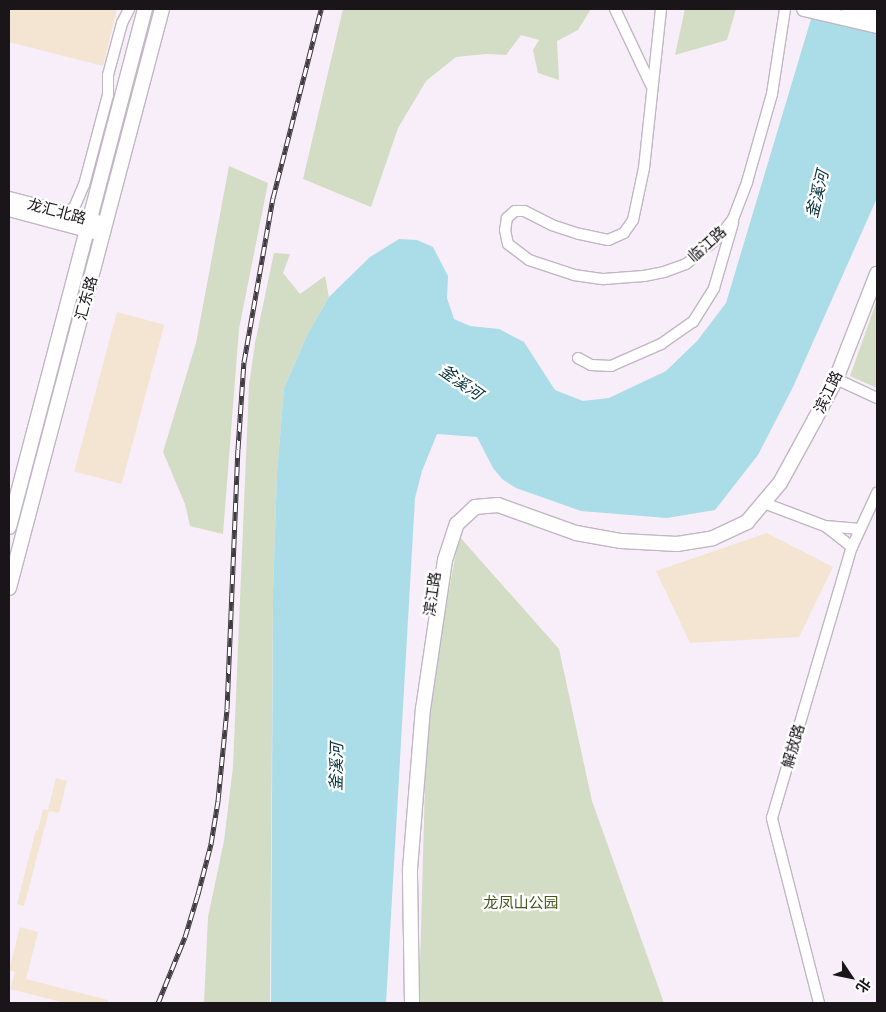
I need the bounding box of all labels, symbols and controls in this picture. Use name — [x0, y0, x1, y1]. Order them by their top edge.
water label: 釜溪河 — [802, 168, 832, 220]
street label: 龙汇北路 — [26, 195, 88, 227]
street label: 临江路 — [684, 222, 730, 266]
street label: 汇东路 — [71, 274, 101, 322]
water label: 釜溪河 — [436, 360, 486, 404]
street label: 滨江路 — [810, 368, 846, 416]
street label: 滨江路 — [420, 570, 444, 618]
street label: 解放路 — [778, 722, 808, 770]
water label: 釜溪河 — [326, 743, 346, 791]
park label: 龙凤山公园 — [484, 894, 558, 912]
north arrow — [826, 952, 876, 1002]
text: 北 — [852, 975, 875, 996]

